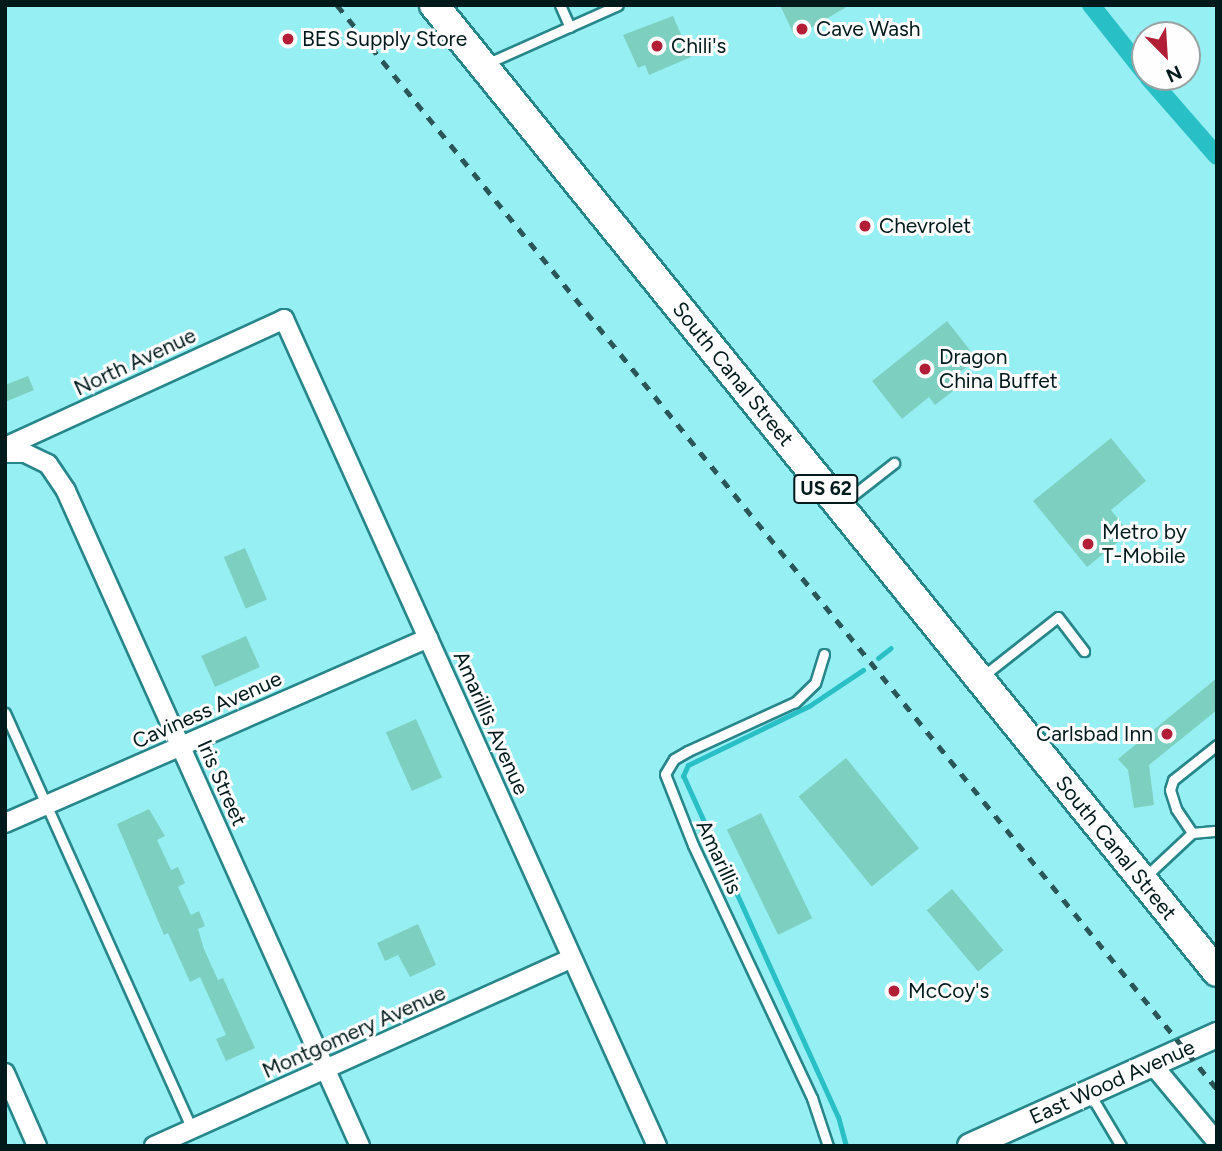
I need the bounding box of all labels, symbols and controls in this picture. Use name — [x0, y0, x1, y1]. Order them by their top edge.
place label: Cave Wash — [816, 16, 921, 42]
marker: Cave Wash — [794, 21, 810, 37]
north arrow — [1131, 21, 1201, 91]
place label: BES Supply Store — [302, 26, 467, 52]
marker: BES Supply Store — [280, 31, 296, 47]
place label: Chili's — [671, 33, 726, 59]
marker: Chili's — [649, 38, 665, 54]
text: N — [1163, 60, 1185, 87]
place label: Chevrolet — [879, 213, 971, 239]
marker: Chevrolet — [857, 218, 873, 234]
street label: South Canal Street — [667, 297, 799, 451]
street label: North Avenue — [70, 323, 200, 401]
place label: Dragon China Buffet — [939, 344, 1058, 394]
marker: Dragon China Buffet — [917, 361, 933, 377]
road number: US 62 — [793, 474, 859, 504]
place label: Metro by T-Mobile — [1102, 519, 1187, 569]
marker: Metro by T-Mobile — [1080, 536, 1096, 552]
street label: Amarillis Avenue — [448, 647, 534, 799]
street label: Caviness Avenue — [129, 666, 285, 754]
place label: Carlsbad Inn — [1036, 721, 1153, 747]
marker: Carlsbad Inn — [1159, 726, 1175, 742]
street label: Iris Street — [192, 736, 252, 830]
street label: South Canal Street — [1050, 771, 1182, 925]
street label: Amarillis — [691, 816, 747, 898]
place label: McCoy's — [908, 978, 989, 1004]
street label: Montgomery Avenue — [259, 980, 449, 1084]
marker: McCoy's — [886, 983, 902, 999]
street label: East Wood Avenue — [1025, 1034, 1199, 1130]

